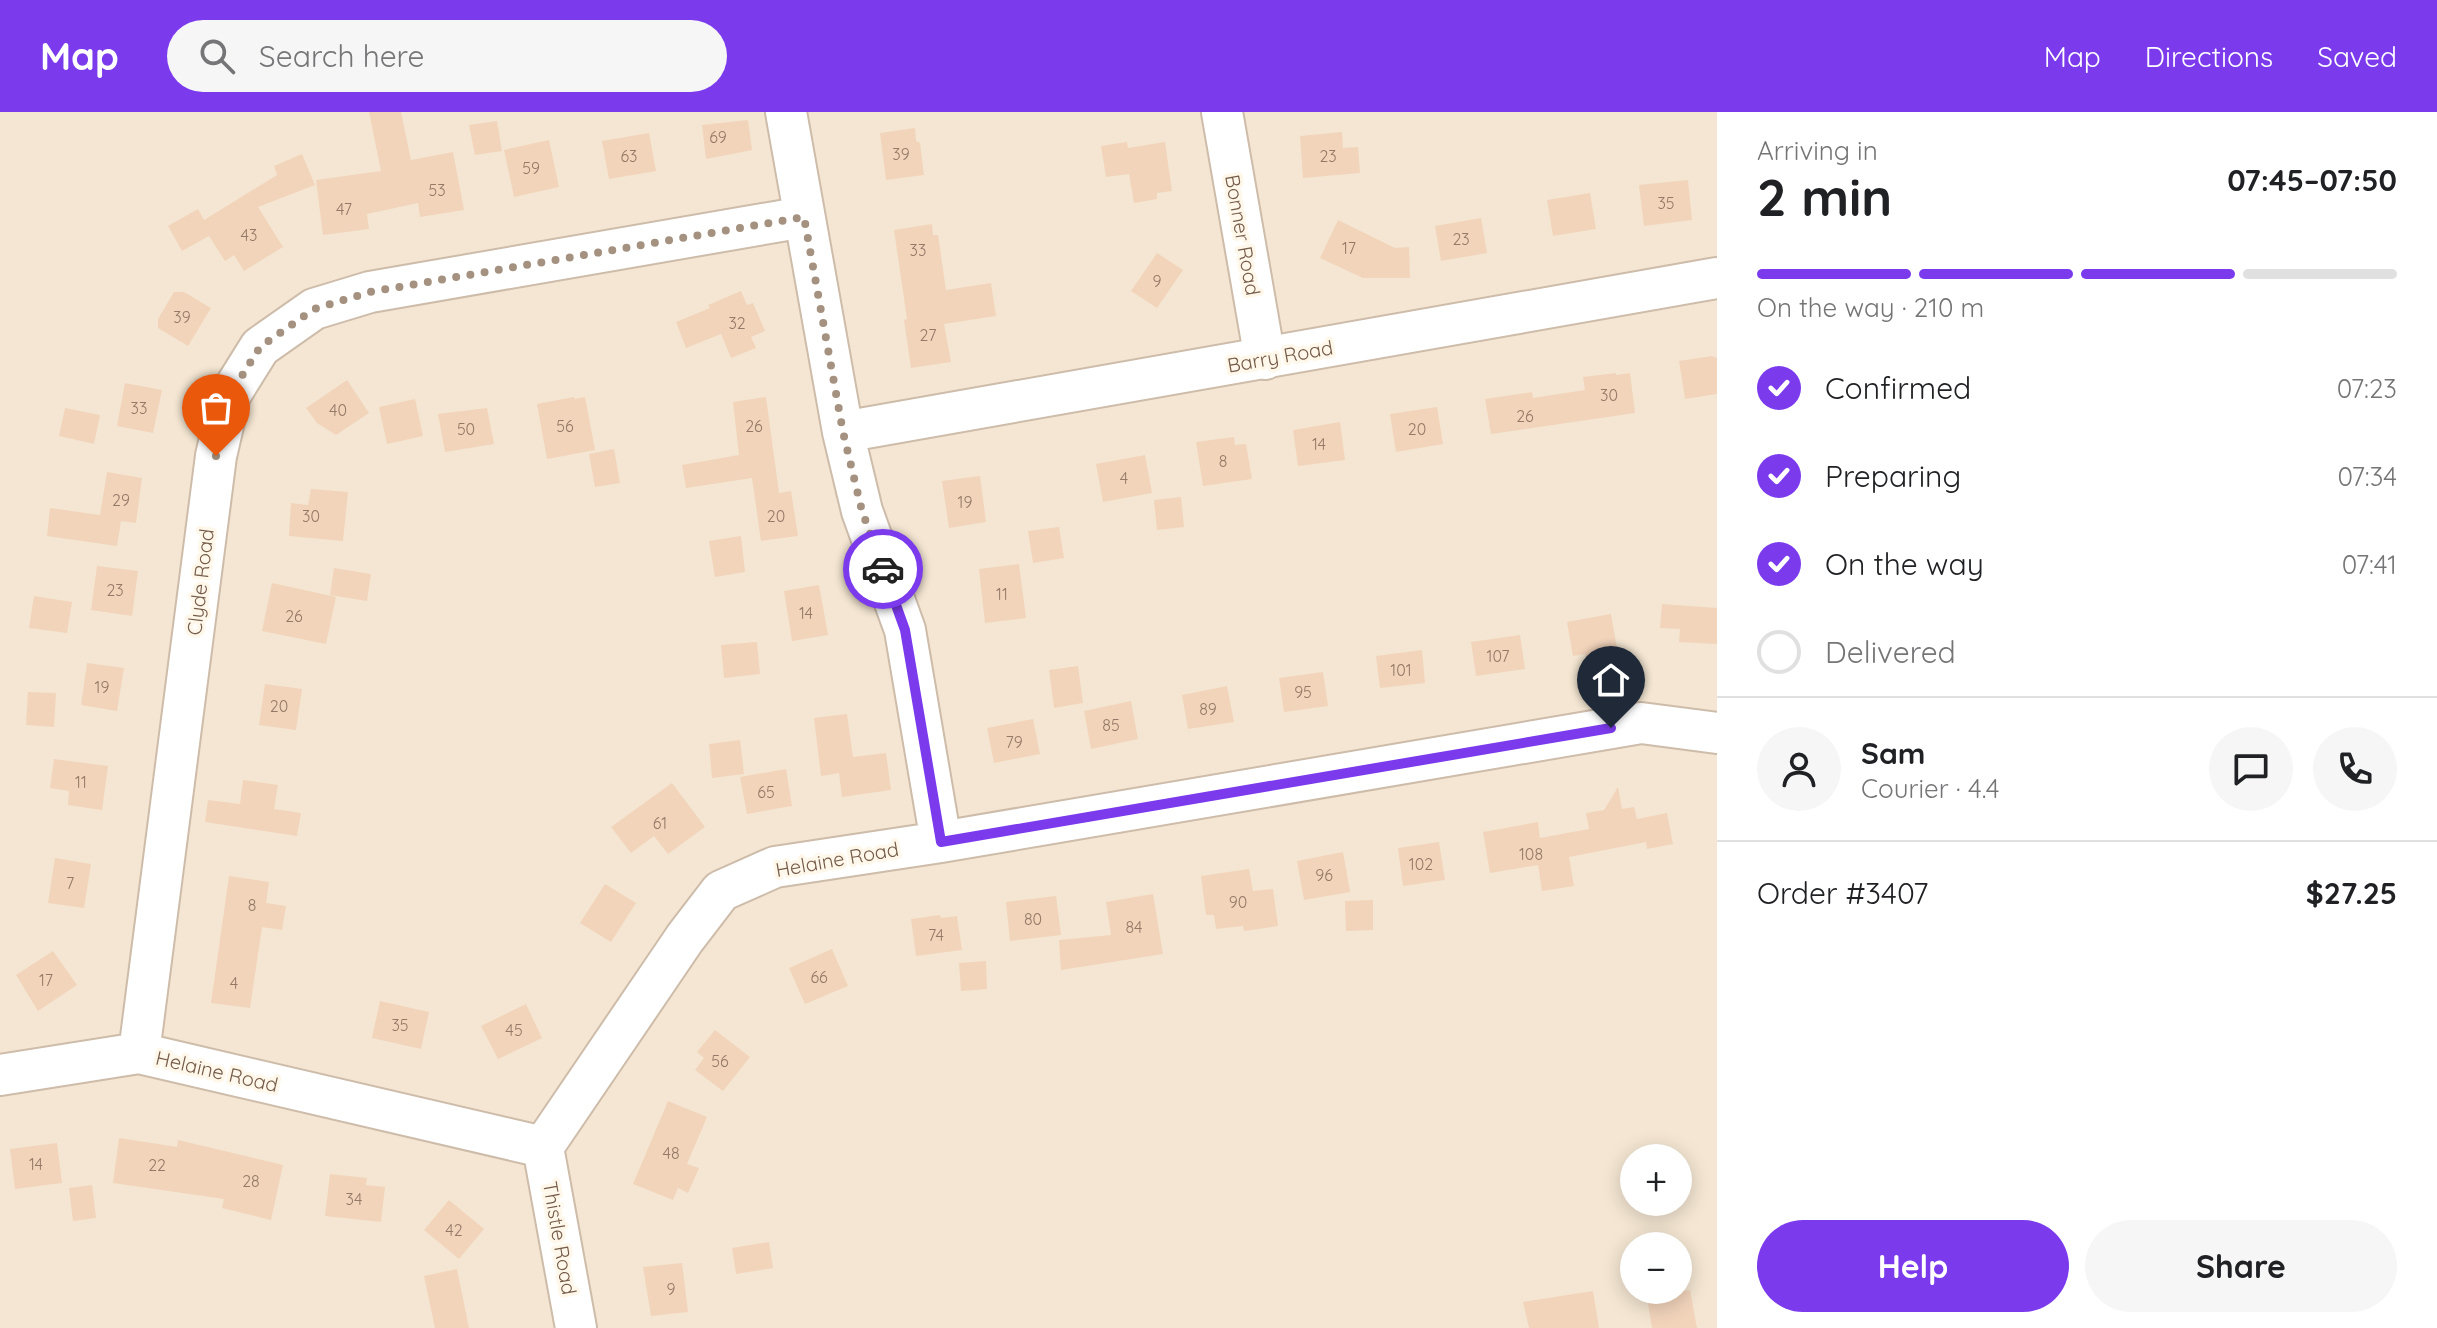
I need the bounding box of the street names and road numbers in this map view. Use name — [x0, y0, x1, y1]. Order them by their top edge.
street label: Bonner Road — [1220, 173, 1266, 297]
street label: Barry Road — [1225, 334, 1335, 378]
street label: Clyde Road — [181, 527, 219, 637]
street label: Helaine Road — [773, 836, 901, 882]
street label: Helaine Road — [153, 1045, 281, 1097]
street label: Thistle Road — [538, 1179, 582, 1297]

